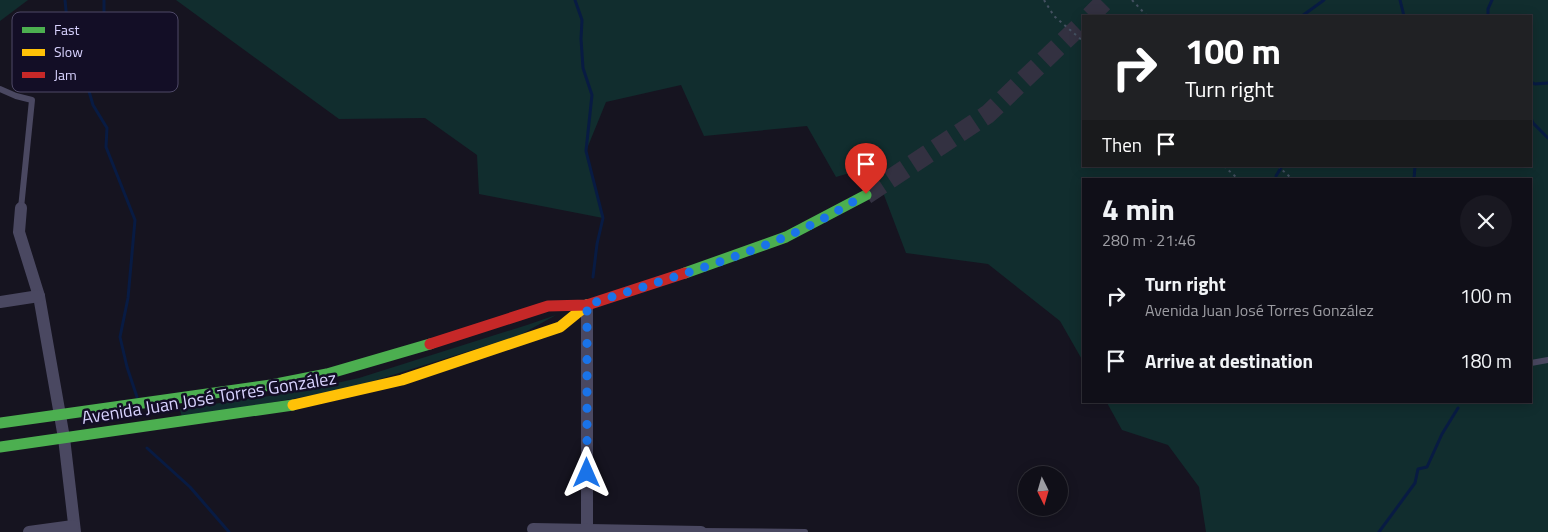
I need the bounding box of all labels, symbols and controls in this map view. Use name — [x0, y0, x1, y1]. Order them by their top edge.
legend — [12, 12, 178, 92]
text: Fast — [54, 19, 79, 40]
text: 100 m — [1185, 24, 1281, 78]
icon: right — [1102, 35, 1167, 100]
text: Slow — [54, 41, 83, 62]
text: Jam — [54, 64, 77, 85]
text: Turn right — [1185, 72, 1274, 106]
text: Then — [1102, 130, 1142, 159]
icon: arrive — [1152, 130, 1180, 158]
pin — [845, 143, 887, 194]
icon: arrive — [852, 150, 880, 178]
text: 4 min — [1102, 186, 1175, 232]
button: close — [1460, 195, 1512, 247]
text: 280 m · 21:46 — [1102, 228, 1196, 252]
text: Turn right — [1145, 269, 1226, 298]
text: 100 m — [1460, 281, 1512, 310]
icon: right — [1102, 282, 1130, 310]
text: Avenida Juan José Torres González — [1145, 298, 1374, 322]
text: Arrive at destination — [1145, 346, 1313, 375]
text: 180 m — [1460, 346, 1512, 375]
icon: arrive — [1102, 347, 1130, 375]
street label: Avenida Juan José Torres González — [80, 364, 338, 431]
position arrow — [560, 446, 612, 498]
north arrow — [1018, 466, 1068, 516]
map controls — [1018, 466, 1068, 516]

